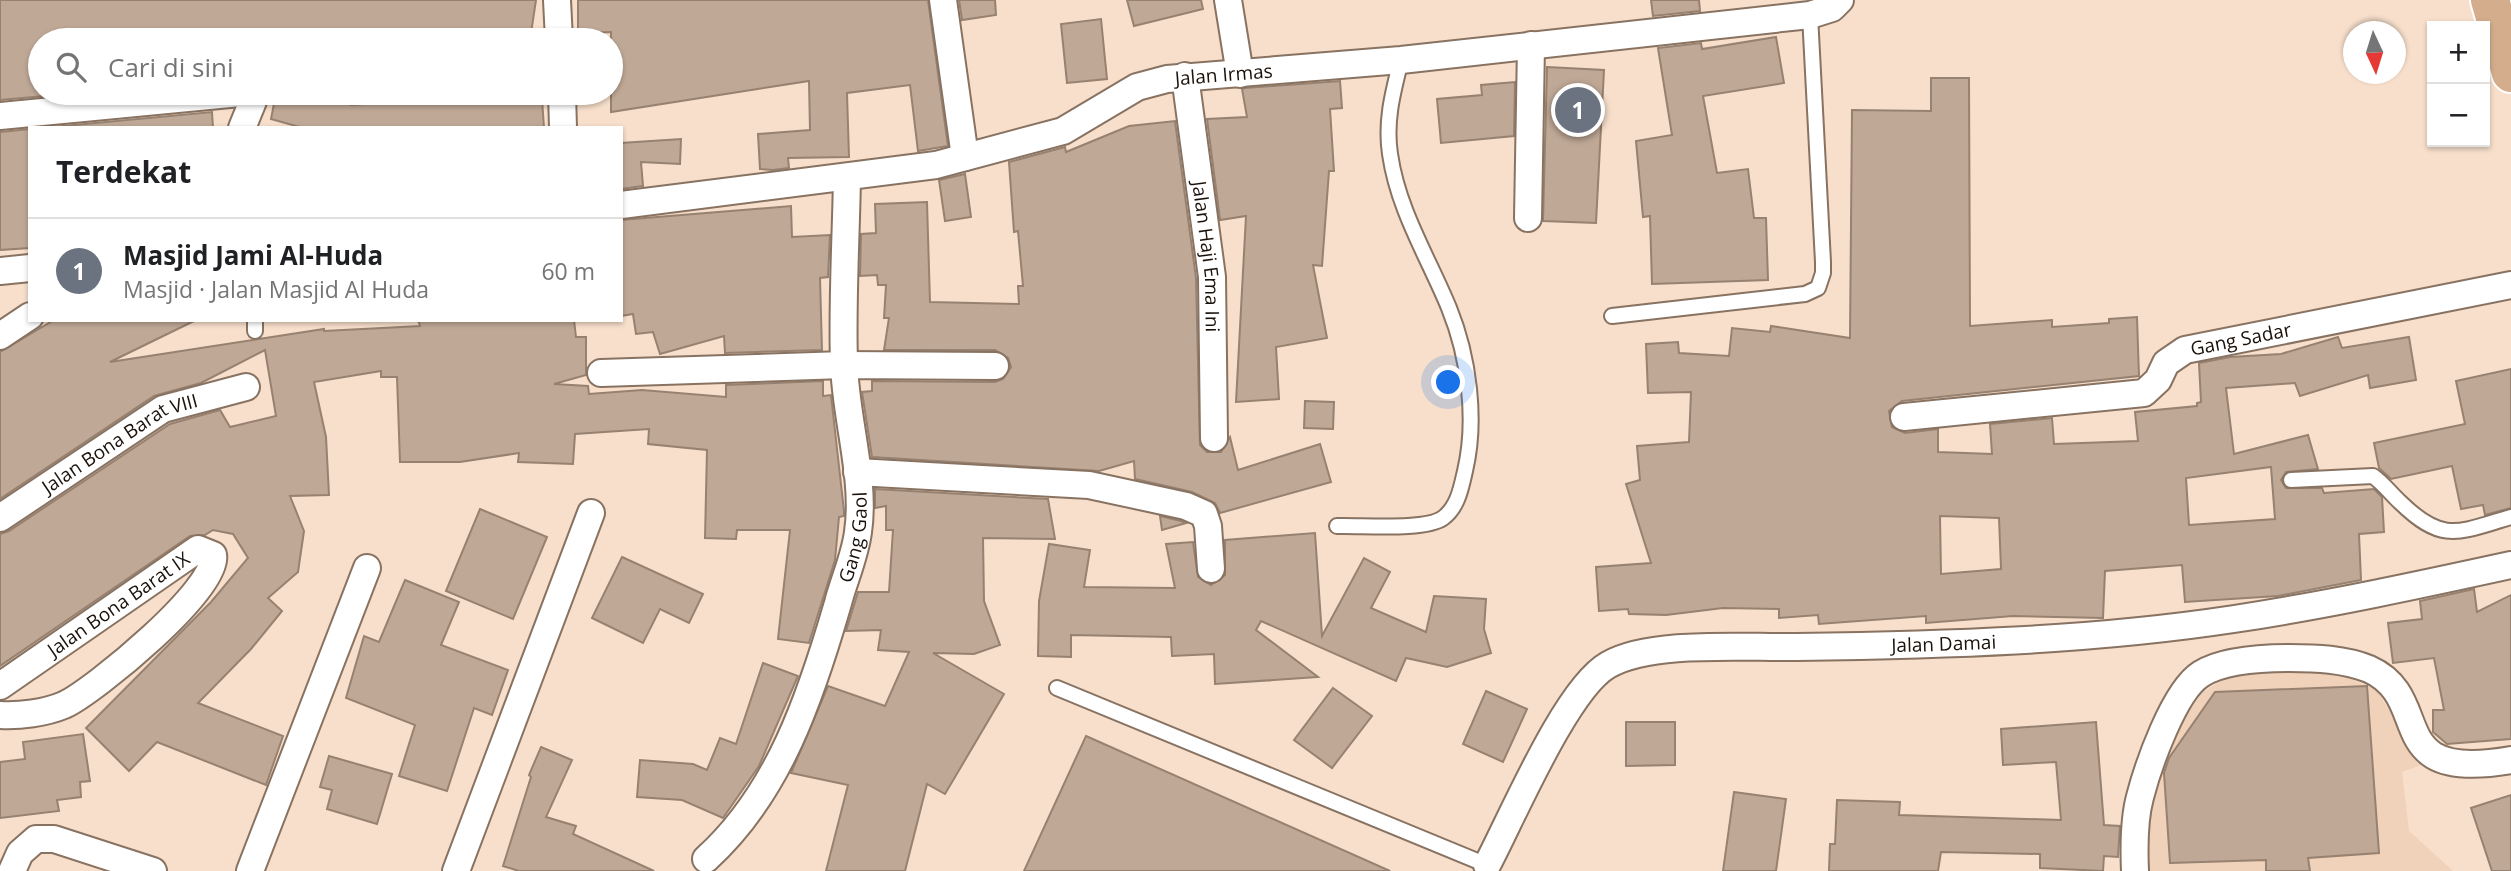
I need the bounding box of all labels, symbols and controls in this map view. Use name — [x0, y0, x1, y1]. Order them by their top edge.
north arrow — [2343, 21, 2406, 84]
map controls — [2427, 21, 2490, 147]
button: + — [2427, 21, 2490, 84]
search box — [28, 28, 623, 105]
icon: search — [52, 48, 90, 86]
text: Cari di sini — [108, 49, 233, 85]
street label: Jalan Irmas — [1172, 57, 1274, 91]
pin: 1 — [1555, 84, 1601, 136]
button: − — [2427, 84, 2490, 147]
text: Terdekat — [56, 151, 191, 192]
street label: Jalan Haji Ema Ini — [1186, 177, 1226, 332]
text: Masjid Jami Al-Huda — [123, 237, 383, 273]
text: 1 — [72, 255, 86, 287]
text: 60 m — [541, 255, 595, 287]
text: Masjid · Jalan Masjid Al Huda — [123, 273, 429, 305]
street label: Gang Sadar — [2188, 316, 2294, 362]
your location — [1431, 365, 1465, 399]
street label: Jalan Bona Barat VIII — [35, 387, 200, 501]
street label: Gang Gaol — [832, 491, 873, 586]
street label: Jalan Bona Barat IX — [40, 546, 195, 664]
street label: Jalan Damai — [1889, 629, 1997, 658]

